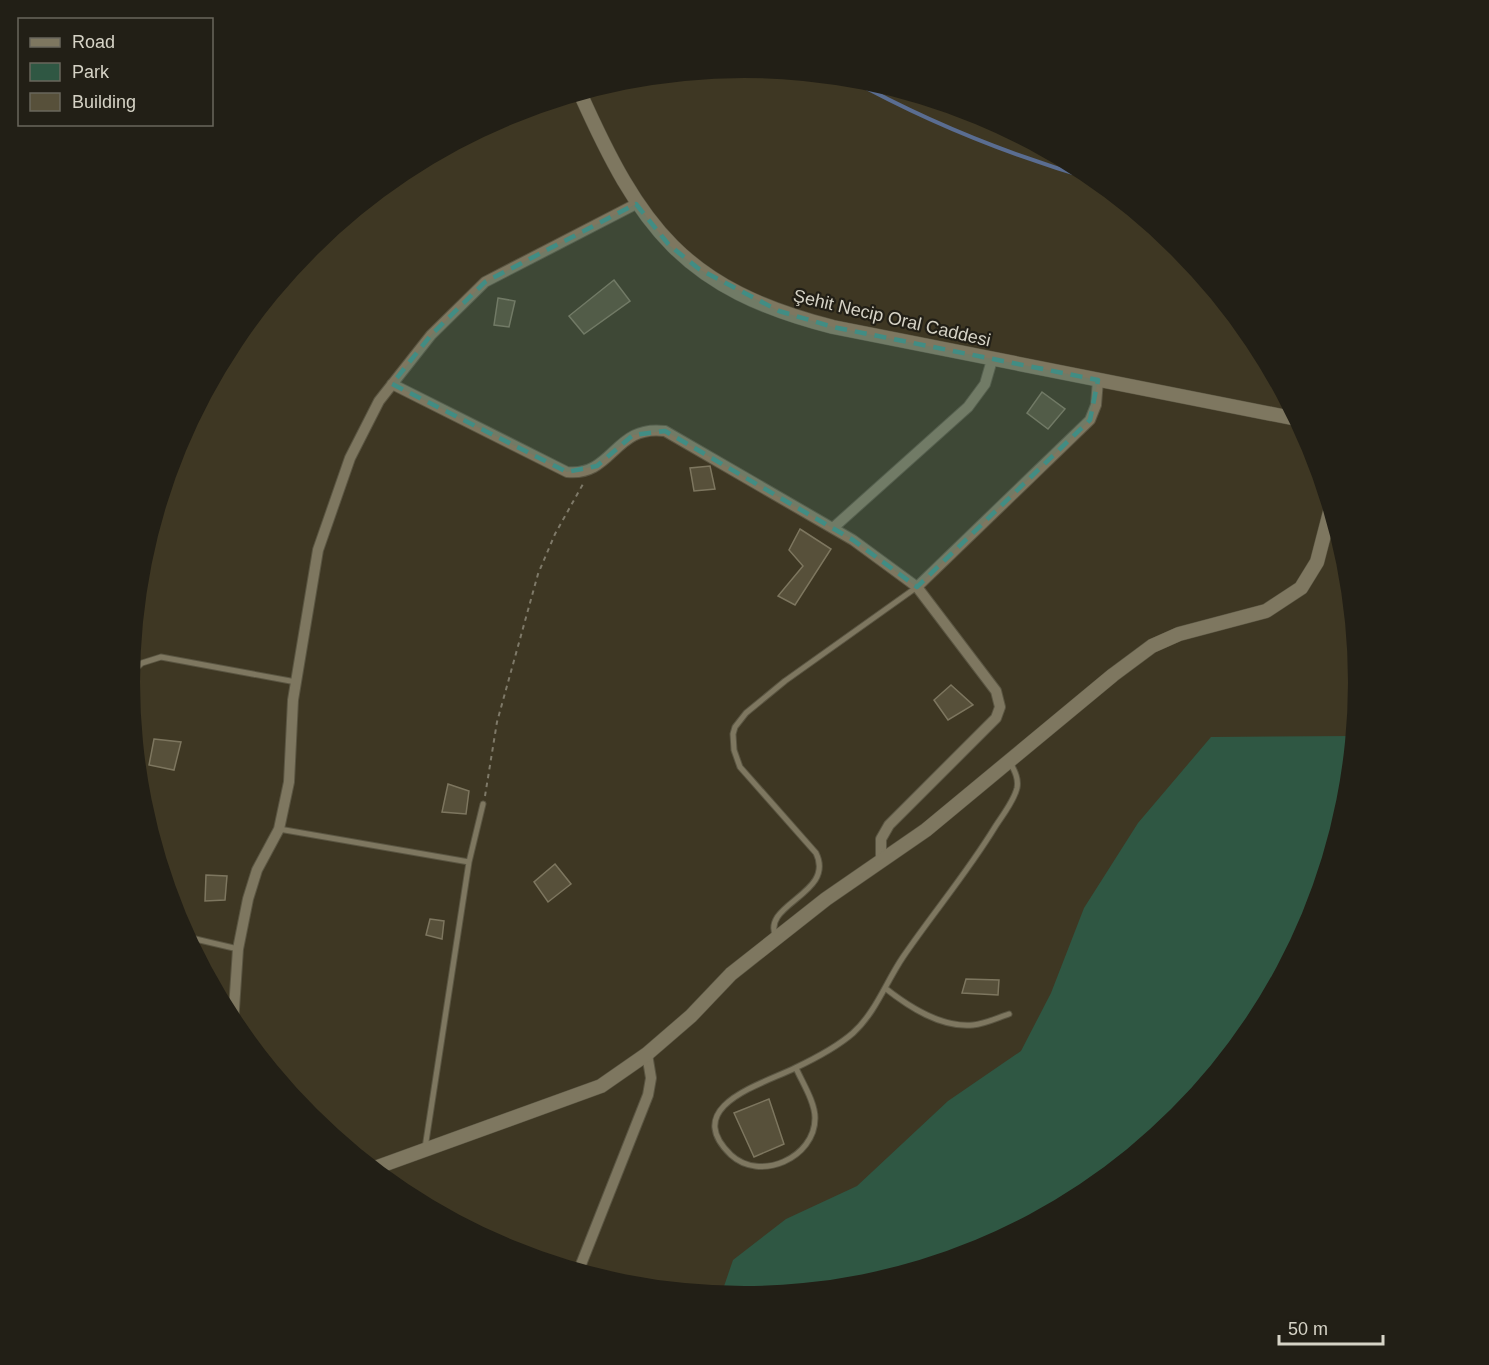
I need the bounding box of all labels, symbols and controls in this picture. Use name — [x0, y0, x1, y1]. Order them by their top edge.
legend — [18, 18, 213, 126]
text: Road — [72, 32, 115, 52]
text: Park — [72, 62, 110, 82]
text: Building — [72, 92, 136, 112]
street label: Şehit Necip Oral Caddesi — [791, 286, 993, 350]
scale bar — [1279, 1308, 1382, 1346]
text: 50 m — [1288, 1319, 1328, 1339]

